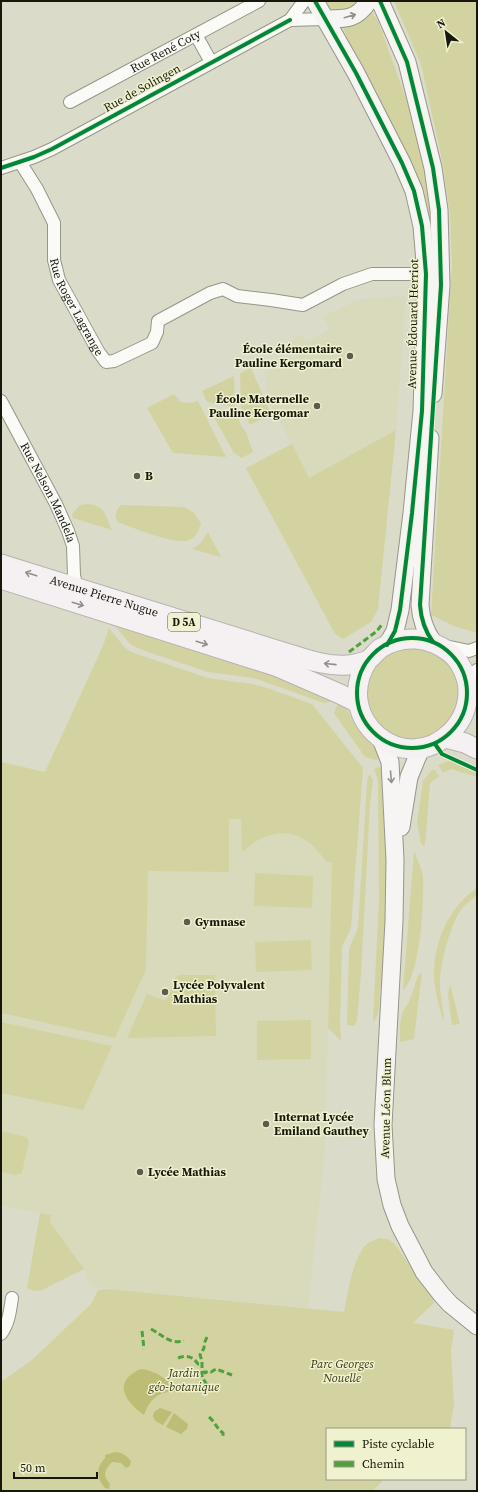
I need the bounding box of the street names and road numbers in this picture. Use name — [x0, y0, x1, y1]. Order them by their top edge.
street label: Rue René Coty — [127, 25, 204, 76]
street label: Rue de Solingen — [101, 60, 183, 116]
street label: Rue Roger Lagrange — [46, 256, 107, 359]
street label: Avenue Édouard Herriot — [404, 259, 422, 389]
street label: Rue Nelson Mandela — [17, 440, 80, 545]
street label: Avenue Pierre Nugue — [48, 572, 160, 621]
road number: D 5A — [168, 613, 200, 631]
street label: Avenue Léon Blum — [377, 1057, 395, 1159]

